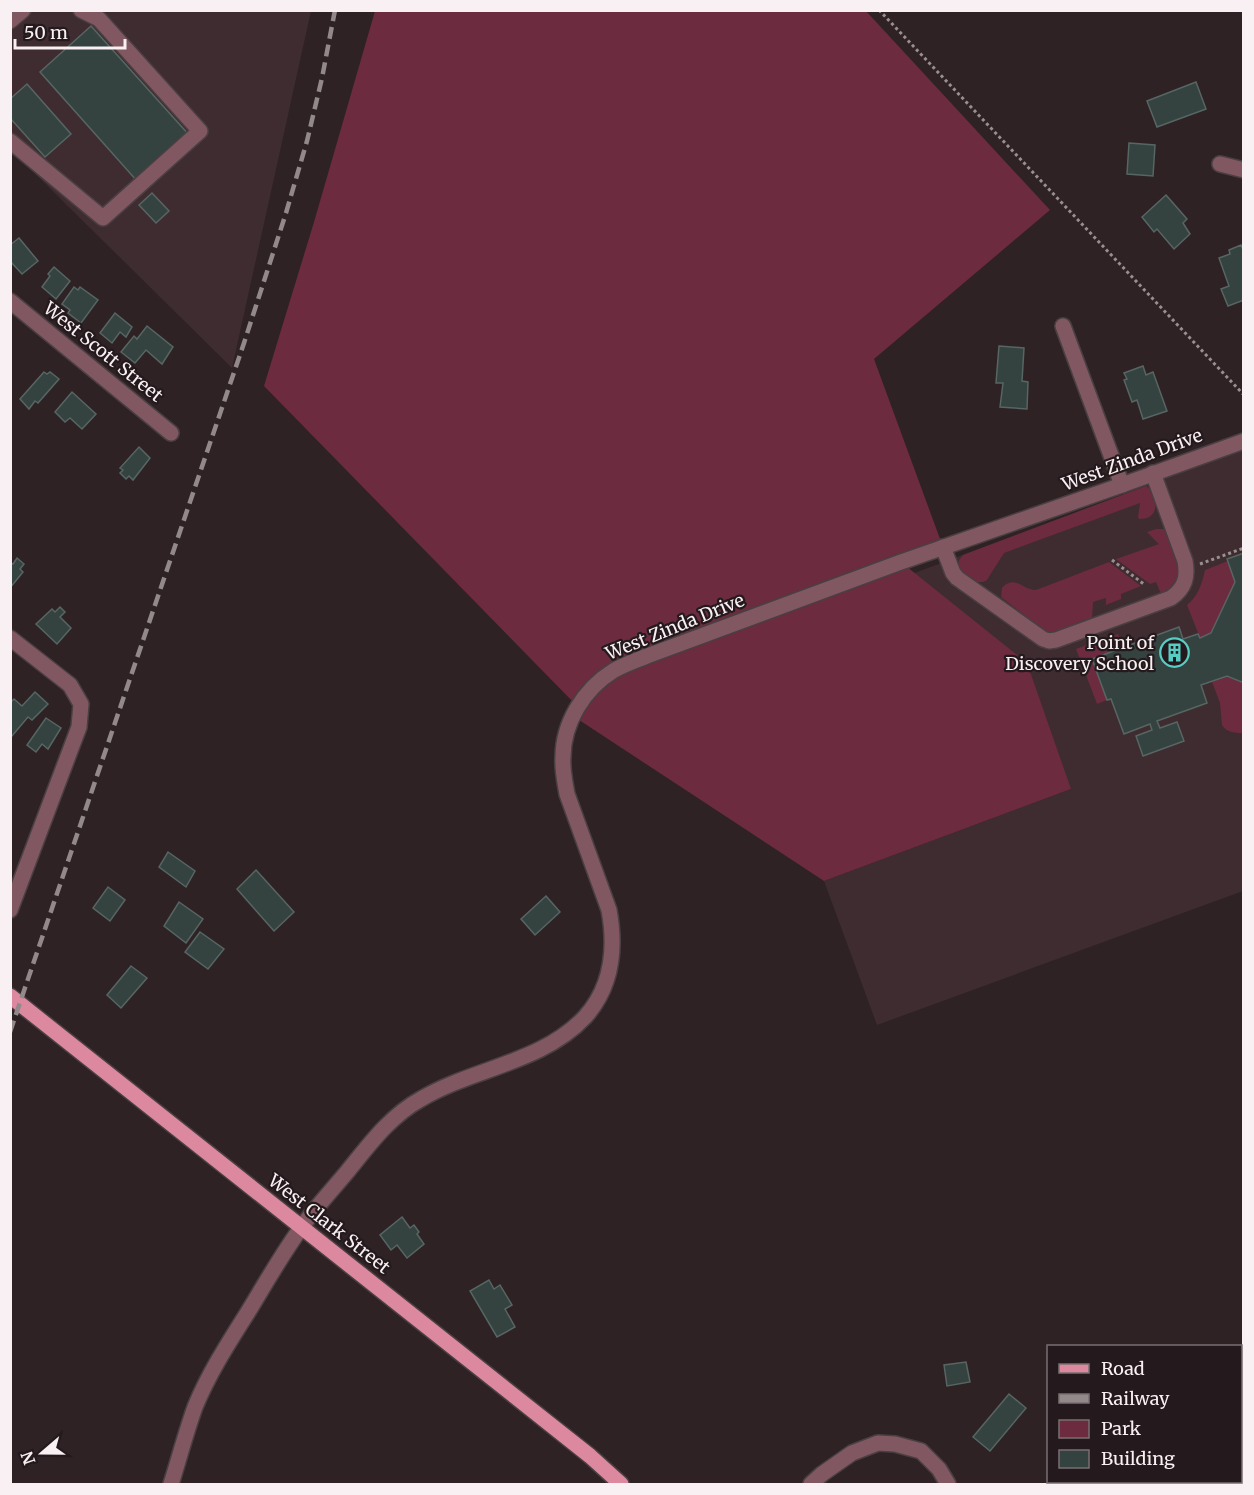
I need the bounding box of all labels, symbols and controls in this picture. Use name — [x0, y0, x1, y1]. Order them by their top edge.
scale bar — [15, 12, 124, 50]
text: 50 m — [24, 21, 68, 44]
street label: West Scott Street — [38, 296, 168, 407]
street label: West Zinda Drive — [1058, 423, 1205, 496]
street label: West Zinda Drive — [601, 588, 748, 665]
place label: Point of Discovery School — [1005, 631, 1155, 675]
building icon: Point of Discovery School — [1159, 637, 1191, 669]
street label: West Clark Street — [263, 1168, 395, 1278]
legend — [1047, 1345, 1242, 1483]
text: Road — [1101, 1357, 1145, 1380]
text: Railway — [1101, 1387, 1170, 1410]
text: Park — [1101, 1417, 1142, 1440]
north arrow — [12, 1423, 72, 1483]
text: Building — [1101, 1447, 1175, 1470]
text: N — [16, 1448, 39, 1467]

